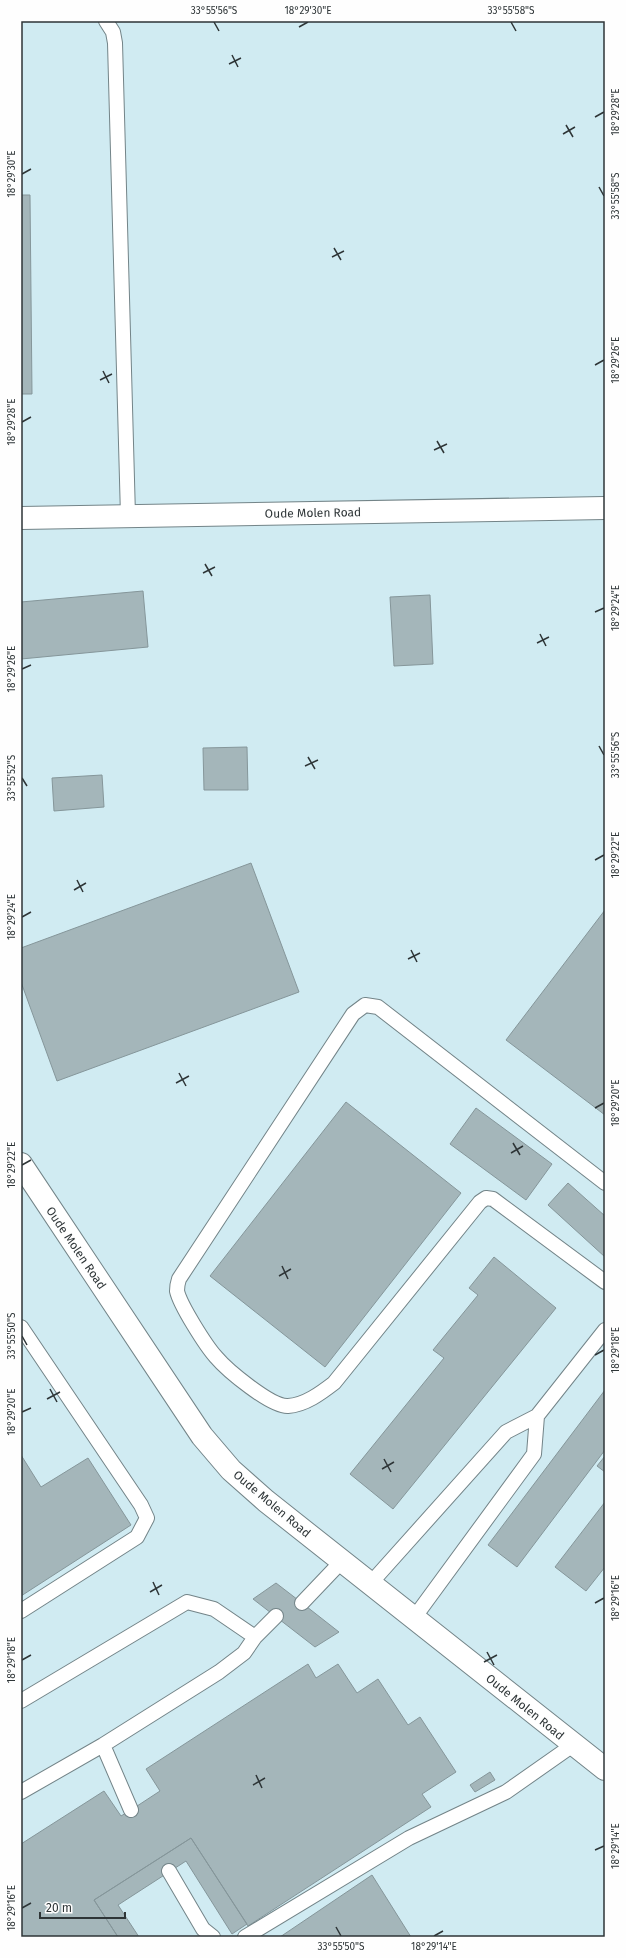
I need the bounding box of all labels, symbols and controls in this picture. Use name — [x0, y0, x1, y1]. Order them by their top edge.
text: 33°55'56"S — [191, 5, 238, 17]
text: 18°29'30"E — [284, 5, 332, 17]
text: 33°55'58"S — [488, 5, 535, 17]
text: 18°29'28"E — [610, 88, 622, 136]
text: 18°29'30"E — [6, 150, 18, 198]
text: 33°55'58"S — [610, 172, 622, 219]
text: 18°29'26"E — [610, 337, 622, 383]
text: 18°29'28"E — [6, 398, 18, 446]
street label: Oude Molen Road — [265, 505, 361, 521]
text: 18°29'24"E — [610, 585, 622, 631]
text: 18°29'26"E — [6, 646, 18, 692]
text: 33°55'56"S — [610, 731, 622, 778]
text: 33°55'52"S — [6, 754, 18, 801]
text: 18°29'22"E — [610, 832, 622, 878]
text: 18°29'24"E — [6, 894, 18, 940]
text: 18°29'20"E — [610, 1079, 622, 1127]
text: 18°29'22"E — [6, 1142, 18, 1188]
street label: Oude Molen Road — [43, 1204, 109, 1292]
text: 33°55'50"S — [6, 1312, 18, 1360]
text: 18°29'18"E — [610, 1327, 622, 1373]
text: 18°29'20"E — [6, 1388, 18, 1436]
street label: Oude Molen Road — [231, 1468, 313, 1540]
text: 18°29'16"E — [610, 1575, 622, 1621]
text: 18°29'18"E — [6, 1637, 18, 1683]
street label: Oude Molen Road — [483, 1671, 567, 1743]
text: 18°29'14"E — [610, 1823, 622, 1869]
text: 18°29'16"E — [6, 1885, 18, 1931]
scale bar — [40, 1894, 125, 1920]
text: 20 m — [46, 1901, 72, 1915]
text: 33°55'50"S — [318, 1941, 365, 1953]
text: 18°29'14"E — [411, 1941, 457, 1953]

